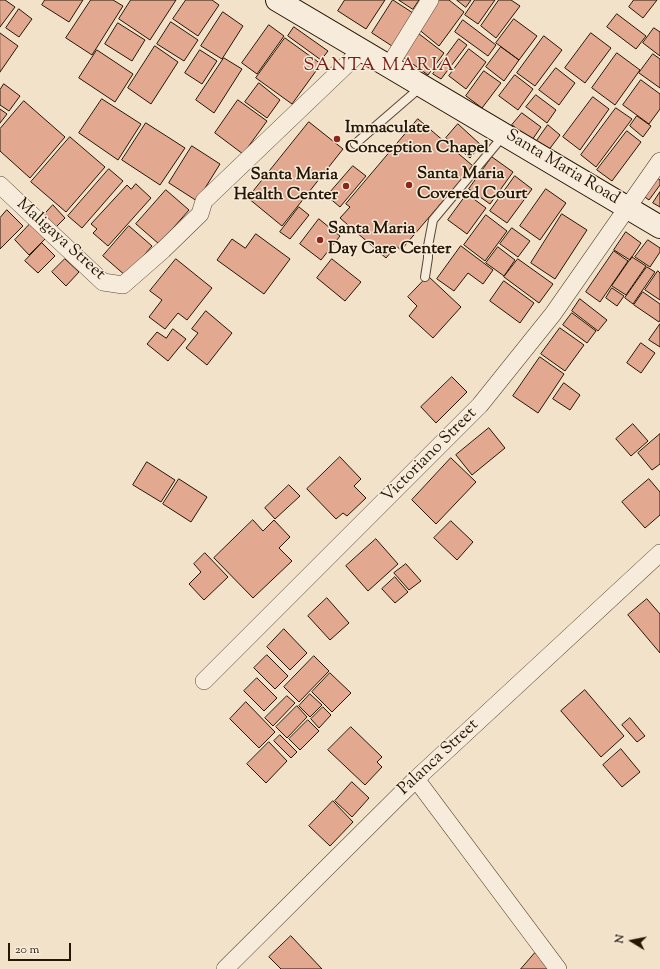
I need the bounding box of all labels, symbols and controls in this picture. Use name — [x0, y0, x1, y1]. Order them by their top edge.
district label: SANTA MARIA — [303, 56, 455, 78]
place label: Immaculate Conception Chapel — [345, 119, 489, 159]
street label: Santa Maria Road — [501, 126, 623, 210]
marker: Immaculate Conception Chapel — [332, 134, 342, 144]
place label: Santa Maria Covered Court — [417, 165, 527, 205]
place label: Santa Maria Health Center — [234, 166, 338, 206]
marker: Santa Maria Covered Court — [404, 180, 414, 190]
marker: Santa Maria Health Center — [341, 181, 351, 191]
street label: Maligaya Street — [11, 195, 109, 285]
place label: Santa Maria Day Care Center — [328, 220, 451, 260]
marker: Santa Maria Day Care Center — [315, 235, 325, 245]
street label: Victoriano Street — [378, 404, 482, 508]
street label: Palanca Street — [394, 716, 484, 800]
north arrow — [612, 921, 652, 961]
text: N — [612, 933, 629, 945]
scale bar — [10, 935, 73, 961]
text: 20 m — [15, 941, 39, 959]

